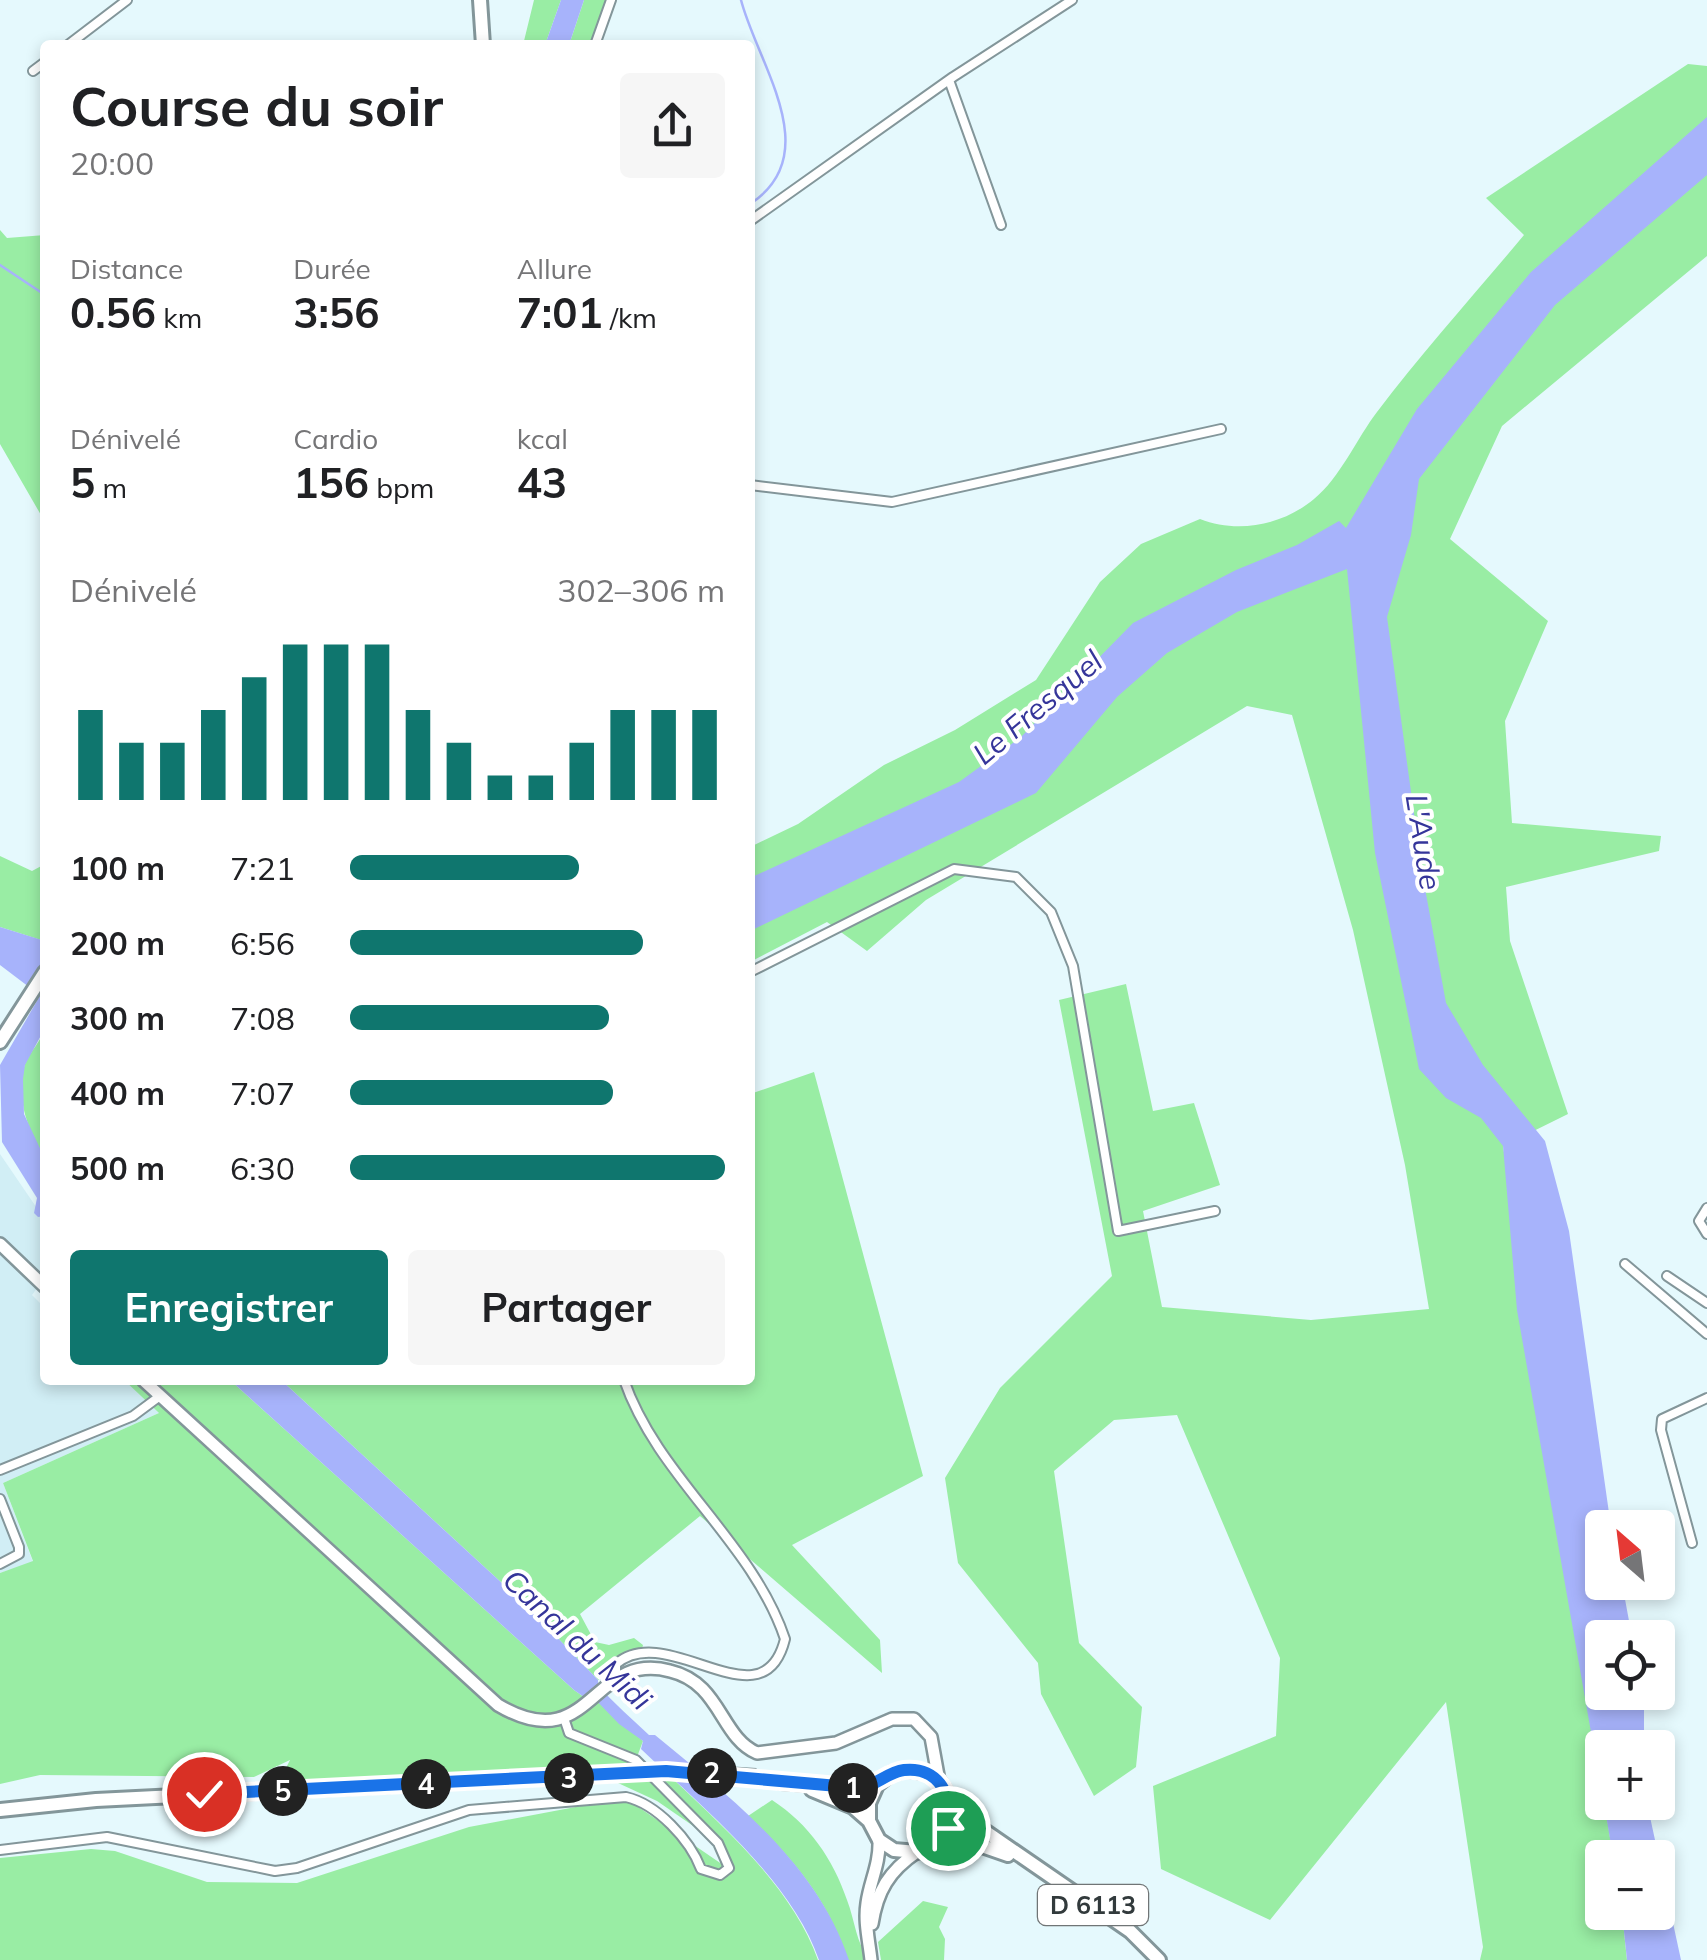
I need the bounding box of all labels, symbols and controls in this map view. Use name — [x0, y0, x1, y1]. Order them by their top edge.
text: Course du soir — [70, 71, 443, 140]
button: share — [620, 73, 725, 178]
text: 20:00 — [70, 143, 154, 183]
text: Distance — [70, 251, 183, 286]
text: Durée — [293, 251, 371, 286]
text: Allure — [517, 251, 592, 286]
text: 0.56 — [70, 286, 156, 339]
text: 3:56 — [293, 286, 379, 339]
text: 7:01 — [517, 286, 603, 339]
text: km — [156, 300, 202, 335]
text: /km — [603, 300, 657, 335]
text: Dénivelé — [70, 421, 181, 456]
text: Cardio — [293, 421, 378, 456]
text: kcal — [517, 421, 568, 456]
text: 5 — [70, 456, 95, 509]
text: 156 — [293, 456, 369, 509]
text: 43 — [517, 456, 567, 509]
text: m — [95, 470, 127, 505]
text: bpm — [369, 470, 434, 505]
text: Dénivelé — [70, 570, 197, 610]
text: 302–306 m — [557, 570, 725, 610]
water label: Le Fresquel — [965, 641, 1111, 772]
water label: L'Aude — [1398, 791, 1450, 893]
text: 100 m — [70, 848, 165, 888]
text: 7:21 — [230, 848, 295, 888]
text: 200 m — [70, 923, 165, 963]
text: 6:56 — [230, 923, 295, 963]
text: 300 m — [70, 998, 165, 1038]
text: 7:08 — [230, 998, 295, 1038]
text: 400 m — [70, 1073, 165, 1113]
text: 7:07 — [230, 1073, 295, 1113]
text: 500 m — [70, 1148, 165, 1188]
text: 6:30 — [230, 1148, 295, 1188]
button: Enregistrer — [70, 1250, 388, 1365]
button: Partager — [408, 1250, 725, 1365]
north arrow — [1585, 1510, 1675, 1600]
map controls — [1585, 1510, 1675, 1930]
water label: Canal du Midi — [495, 1561, 661, 1718]
button: locate — [1585, 1620, 1675, 1710]
button: + — [1585, 1730, 1675, 1820]
pin: 2 — [687, 1748, 737, 1798]
pin — [162, 1752, 247, 1837]
pin: 3 — [544, 1753, 594, 1803]
text: 2 — [704, 1755, 720, 1790]
pin: 4 — [401, 1759, 451, 1809]
text: 3 — [561, 1760, 577, 1795]
pin: 1 — [828, 1763, 878, 1813]
pin: 5 — [258, 1766, 308, 1816]
text: 4 — [418, 1766, 434, 1801]
icon: check — [177, 1767, 232, 1822]
text: 1 — [845, 1770, 861, 1805]
text: 5 — [275, 1773, 291, 1808]
pin — [906, 1786, 991, 1871]
icon: arrive — [921, 1801, 976, 1856]
button: − — [1585, 1840, 1675, 1930]
road number: D 6113 — [1038, 1885, 1148, 1925]

